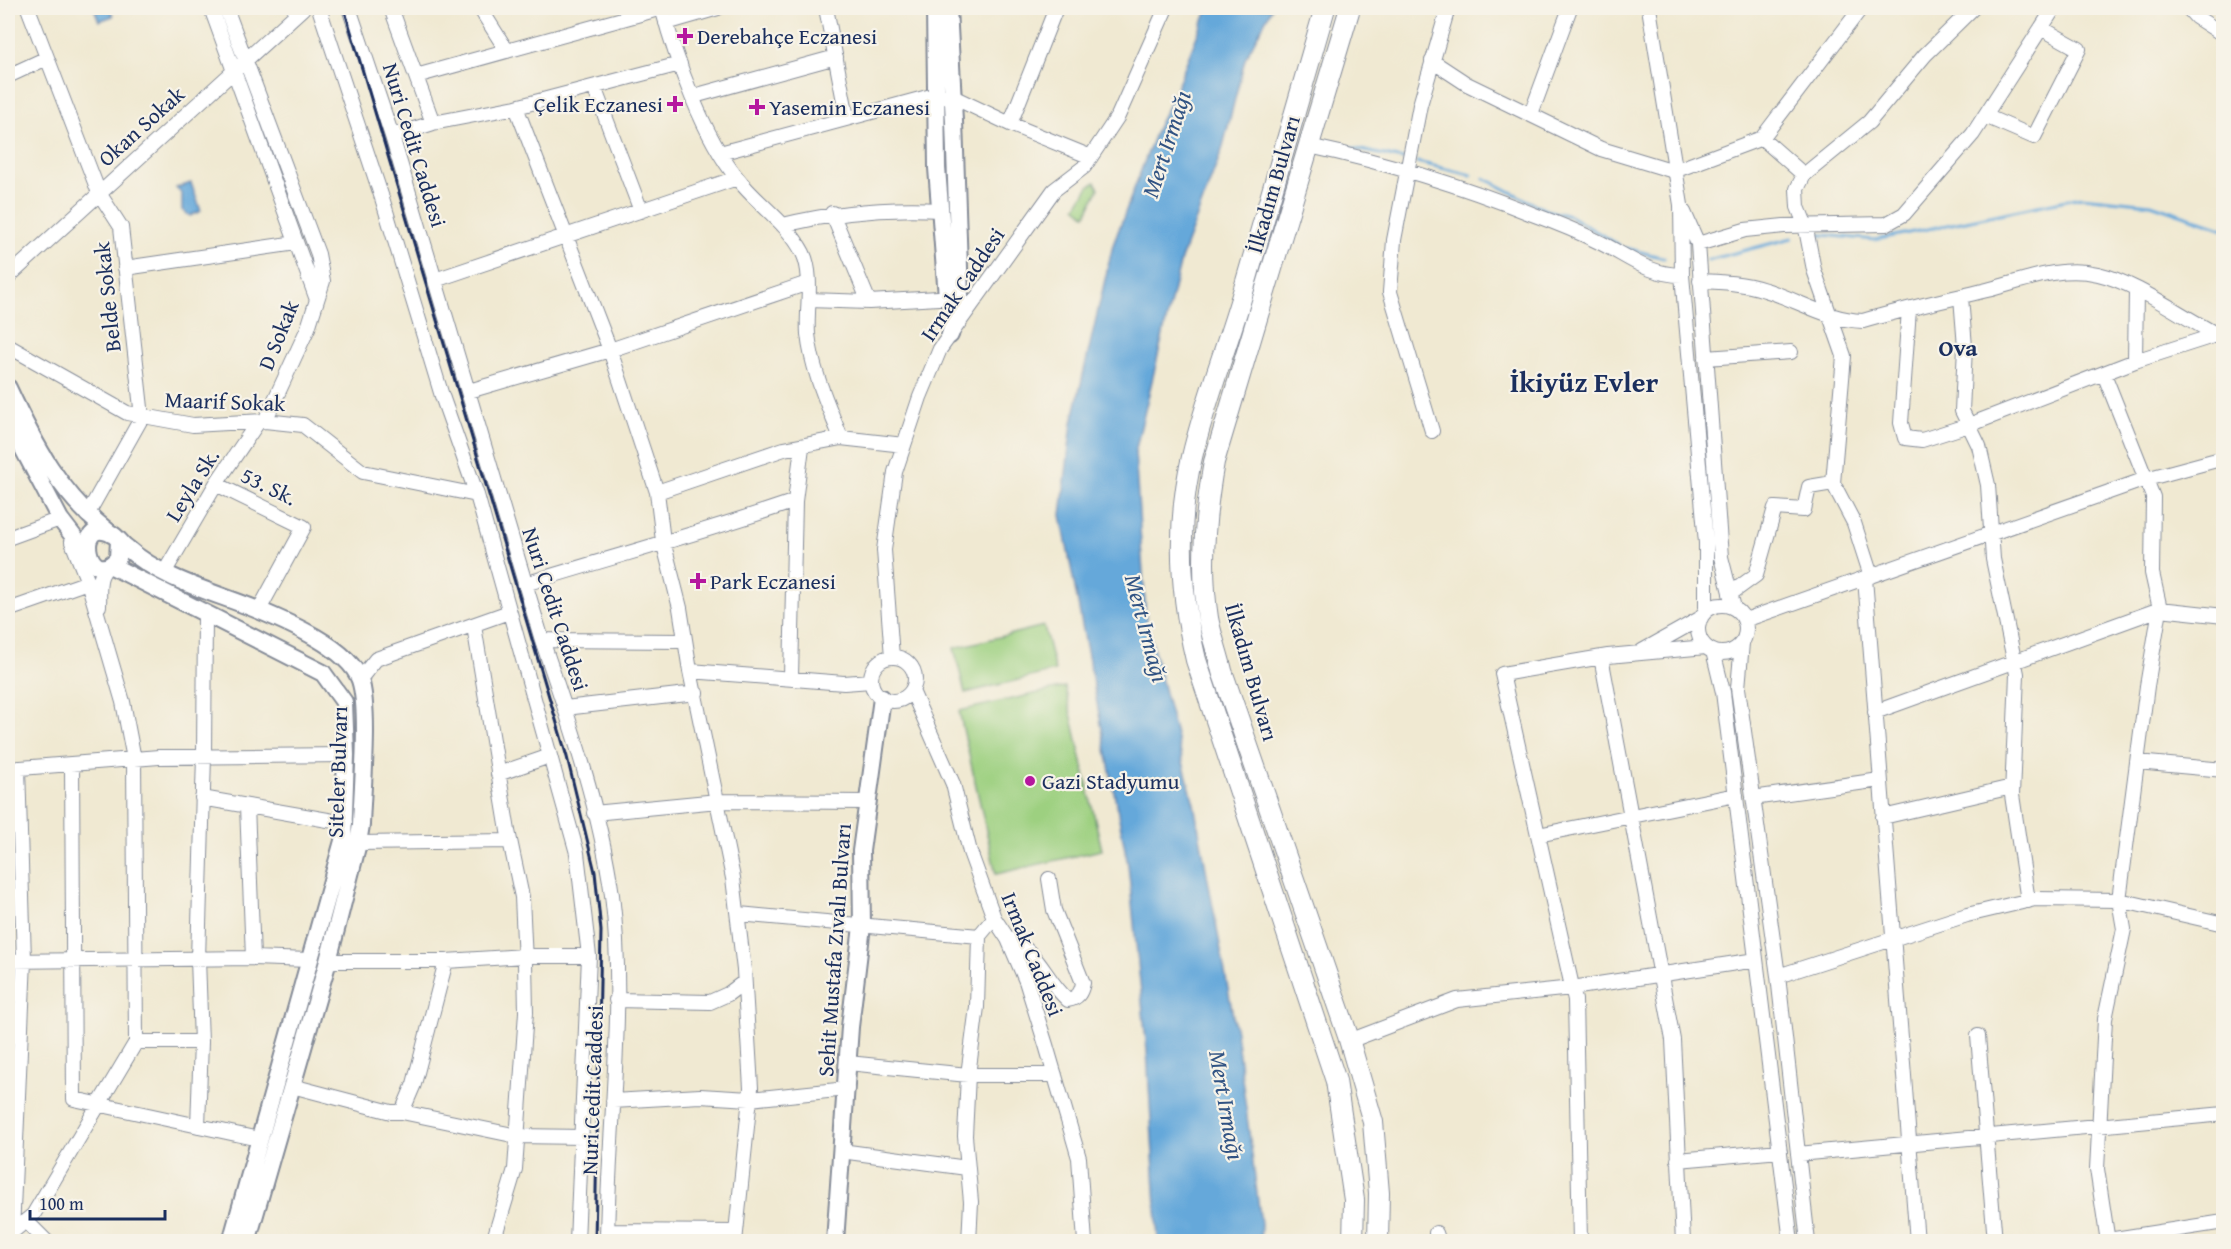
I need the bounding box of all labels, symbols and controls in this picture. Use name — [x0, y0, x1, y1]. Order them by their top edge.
place label: Derebahçe Eczanesi — [697, 20, 877, 52]
marker: Derebahçe Eczanesi — [678, 29, 692, 43]
street label: Nuri Cedit Caddesi — [375, 59, 455, 231]
street label: Okan Sokak — [91, 78, 192, 174]
water label: Mert Irmağı — [1132, 86, 1200, 202]
place label: Çelik Eczanesi — [534, 88, 663, 120]
place label: Yasemin Eczanesi — [769, 91, 930, 123]
marker: Çelik Eczanesi — [668, 97, 682, 111]
marker: Yasemin Eczanesi — [750, 100, 764, 114]
street label: İlkadım Bulvarı — [1238, 111, 1308, 257]
street label: Irmak Caddesi — [912, 221, 1012, 347]
street label: Belde Sokak — [85, 240, 129, 354]
street label: D Sokak — [250, 294, 307, 375]
district label: Ova — [1938, 330, 1978, 365]
district label: İkiyüz Evler — [1510, 361, 1658, 402]
street label: Maarif Sokak — [164, 383, 287, 419]
street label: Leyla Sk. — [157, 442, 227, 528]
street label: 53. Sk. — [236, 459, 302, 513]
street label: Nuri Cedit Caddesi — [514, 523, 598, 695]
place label: Park Eczanesi — [710, 565, 836, 597]
water label: Mert Irmağı — [1116, 570, 1178, 686]
marker: Park Eczanesi — [691, 574, 705, 588]
street label: İlkadım Bulvarı — [1217, 599, 1287, 745]
street label: Siteler Bulvarı — [319, 705, 355, 839]
place label: Gazi Stadyumu — [1042, 765, 1179, 797]
marker: Gazi Stadyumu — [1023, 774, 1037, 788]
street label: Sehit Mustafa Zıvalı Bulvarı — [809, 822, 859, 1078]
street label: Irmak Caddesi — [994, 887, 1072, 1021]
street label: Nuri Cedit Caddesi — [573, 1004, 611, 1176]
water label: Mert Irmağı — [1200, 1047, 1254, 1163]
scale bar — [30, 1183, 165, 1221]
text: 100 m — [39, 1190, 84, 1217]

